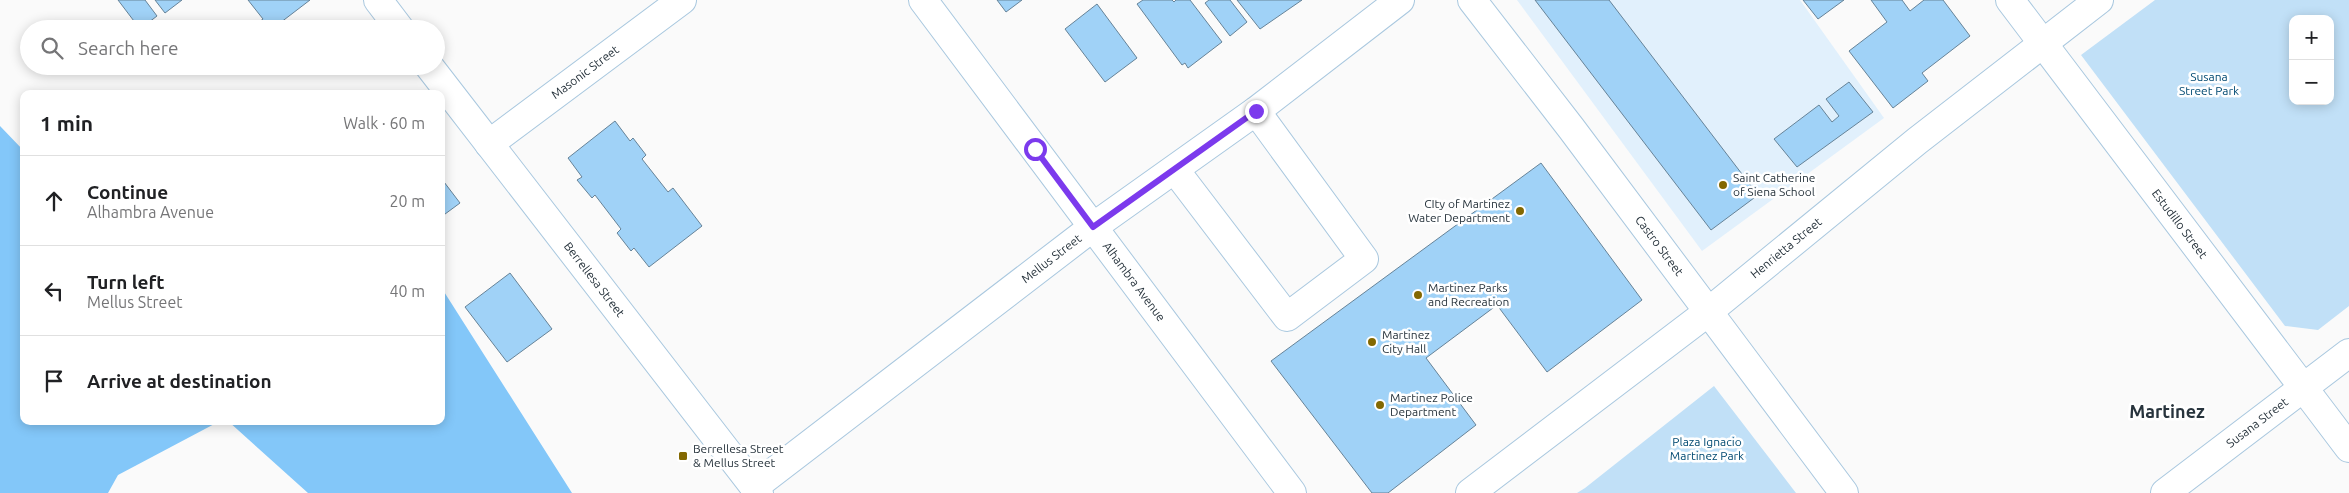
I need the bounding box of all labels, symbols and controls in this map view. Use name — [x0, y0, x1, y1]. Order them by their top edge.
map controls — [2289, 15, 2334, 105]
button: + — [2289, 15, 2334, 60]
search box — [20, 20, 445, 75]
icon: search — [38, 34, 66, 62]
text: Search here — [78, 37, 178, 59]
street label: Masonic Street — [549, 42, 621, 101]
button: − — [2289, 60, 2334, 105]
park label: Susana Street Park — [2179, 70, 2239, 97]
route end — [1245, 100, 1268, 123]
text: 1 min — [40, 111, 93, 135]
text: Walk · 60 m — [343, 114, 425, 132]
route start — [1024, 138, 1047, 161]
place label: Saint Catherine of Siena School — [1733, 171, 1815, 198]
marker: Saint Catherine of Siena School — [1717, 179, 1729, 191]
text: Continue — [87, 181, 168, 203]
icon: ahead — [40, 187, 68, 215]
street label: Estudillo Street — [2150, 187, 2210, 261]
text: 20 m — [389, 192, 425, 210]
place label: CIty of Martinez Water Department — [1408, 197, 1510, 224]
text: Alhambra Avenue — [87, 203, 214, 221]
marker: CIty of Martinez Water Department — [1514, 205, 1526, 217]
street label: Castro Street — [1633, 213, 1686, 278]
street label: Henrietta Street — [1748, 215, 1824, 281]
street label: Mellus Street — [1019, 231, 1084, 285]
street label: Alhambra Avenue — [1101, 239, 1168, 324]
street label: Berrellesa Street — [562, 240, 628, 319]
text: Turn left — [87, 271, 165, 293]
icon: left — [40, 277, 68, 305]
place label: Martinez Parks and Recreation — [1428, 281, 1509, 308]
text: 40 m — [389, 282, 425, 300]
marker: Martinez Parks and Recreation — [1412, 289, 1424, 301]
text: Mellus Street — [87, 293, 183, 311]
place label: Martinez City Hall — [1382, 328, 1430, 355]
marker: Martinez City Hall — [1366, 336, 1378, 348]
icon: arrive — [40, 367, 68, 395]
text: Arrive at destination — [87, 370, 272, 392]
place label: Martinez Police Department — [1390, 391, 1473, 418]
street label: Susana Street — [2224, 395, 2291, 450]
marker: Martinez Police Department — [1374, 399, 1386, 411]
district label: Martinez — [2129, 401, 2205, 421]
park label: Plaza Ignacio Martinez Park — [1670, 435, 1744, 462]
place label: Berrellesa Street & Mellus Street — [693, 442, 784, 469]
marker: Berrellesa Street & Mellus Street — [677, 450, 689, 462]

